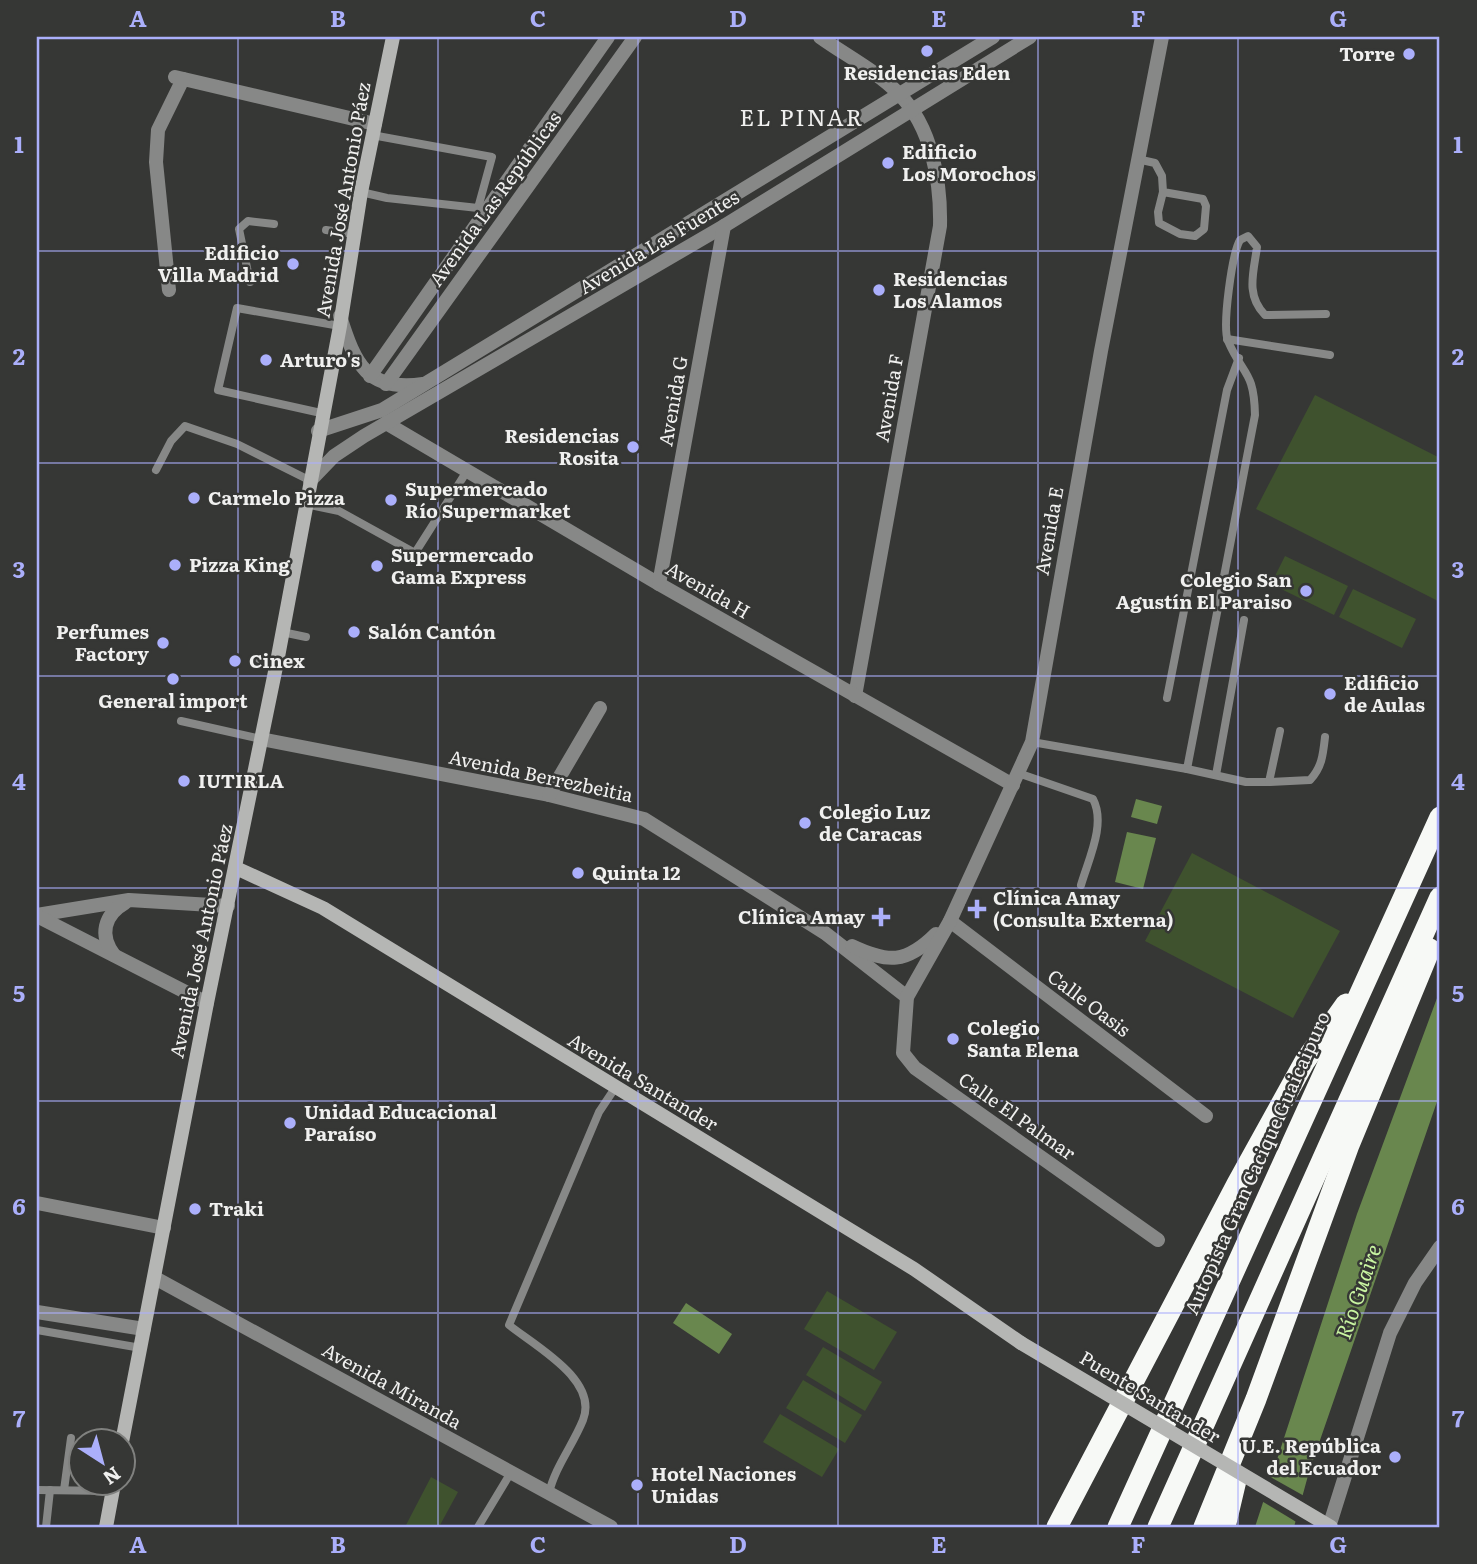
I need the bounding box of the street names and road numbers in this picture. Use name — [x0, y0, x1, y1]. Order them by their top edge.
street label: Avenida José Antonio Páez — [308, 80, 377, 320]
street label: Avenida Las Repúblicas — [421, 105, 567, 292]
street label: Avenida Las Fuentes — [573, 182, 744, 300]
street label: Avenida F — [867, 352, 910, 444]
street label: Avenida G — [650, 353, 694, 448]
street label: Avenida E — [1026, 484, 1070, 577]
street label: Avenida H — [661, 554, 756, 625]
street label: Avenida Berrezbeitia — [447, 742, 637, 808]
street label: Avenida José Antonio Páez — [162, 821, 239, 1060]
street label: Calle Oasis — [1042, 962, 1137, 1043]
street label: Autopista Gran Cacique Guaicaipuro — [1176, 1006, 1336, 1319]
street label: Avenida Santander — [563, 1025, 724, 1137]
street label: Calle El Palmar — [953, 1064, 1082, 1166]
street label: Avenida Miranda — [318, 1335, 468, 1436]
street label: Puente Santander — [1075, 1343, 1226, 1449]

